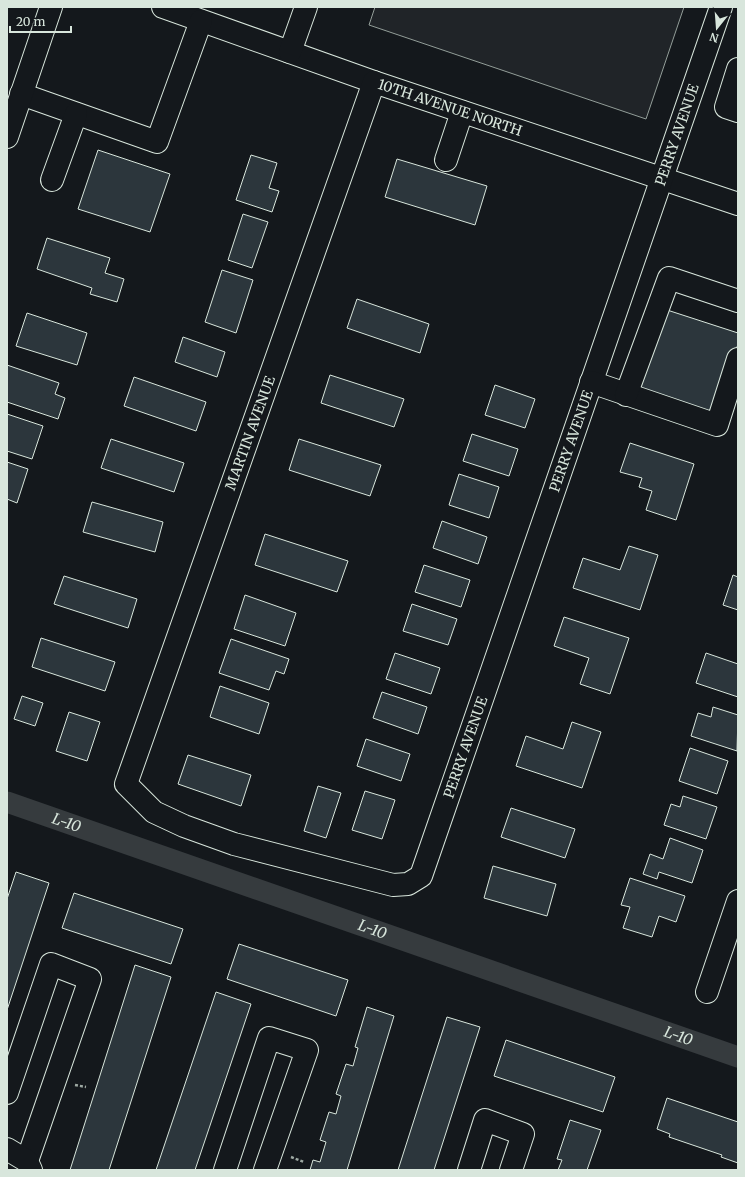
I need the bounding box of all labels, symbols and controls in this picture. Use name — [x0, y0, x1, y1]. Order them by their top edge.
scale bar — [10, 8, 71, 34]
north arrow — [697, 8, 737, 48]
text: 20 m — [16, 14, 45, 29]
text: N — [708, 30, 720, 46]
street label: 10TH AVENUE NORTH — [375, 75, 524, 140]
street label: PERRY AVENUE — [651, 81, 703, 188]
street label: MARTIN AVENUE — [221, 373, 279, 493]
street label: PERRY AVENUE — [545, 388, 597, 494]
street label: PERRY AVENUE — [440, 694, 491, 801]
water label: L-10 — [50, 809, 84, 836]
water label: L-10 — [356, 915, 389, 943]
water label: L-10 — [662, 1022, 695, 1049]

